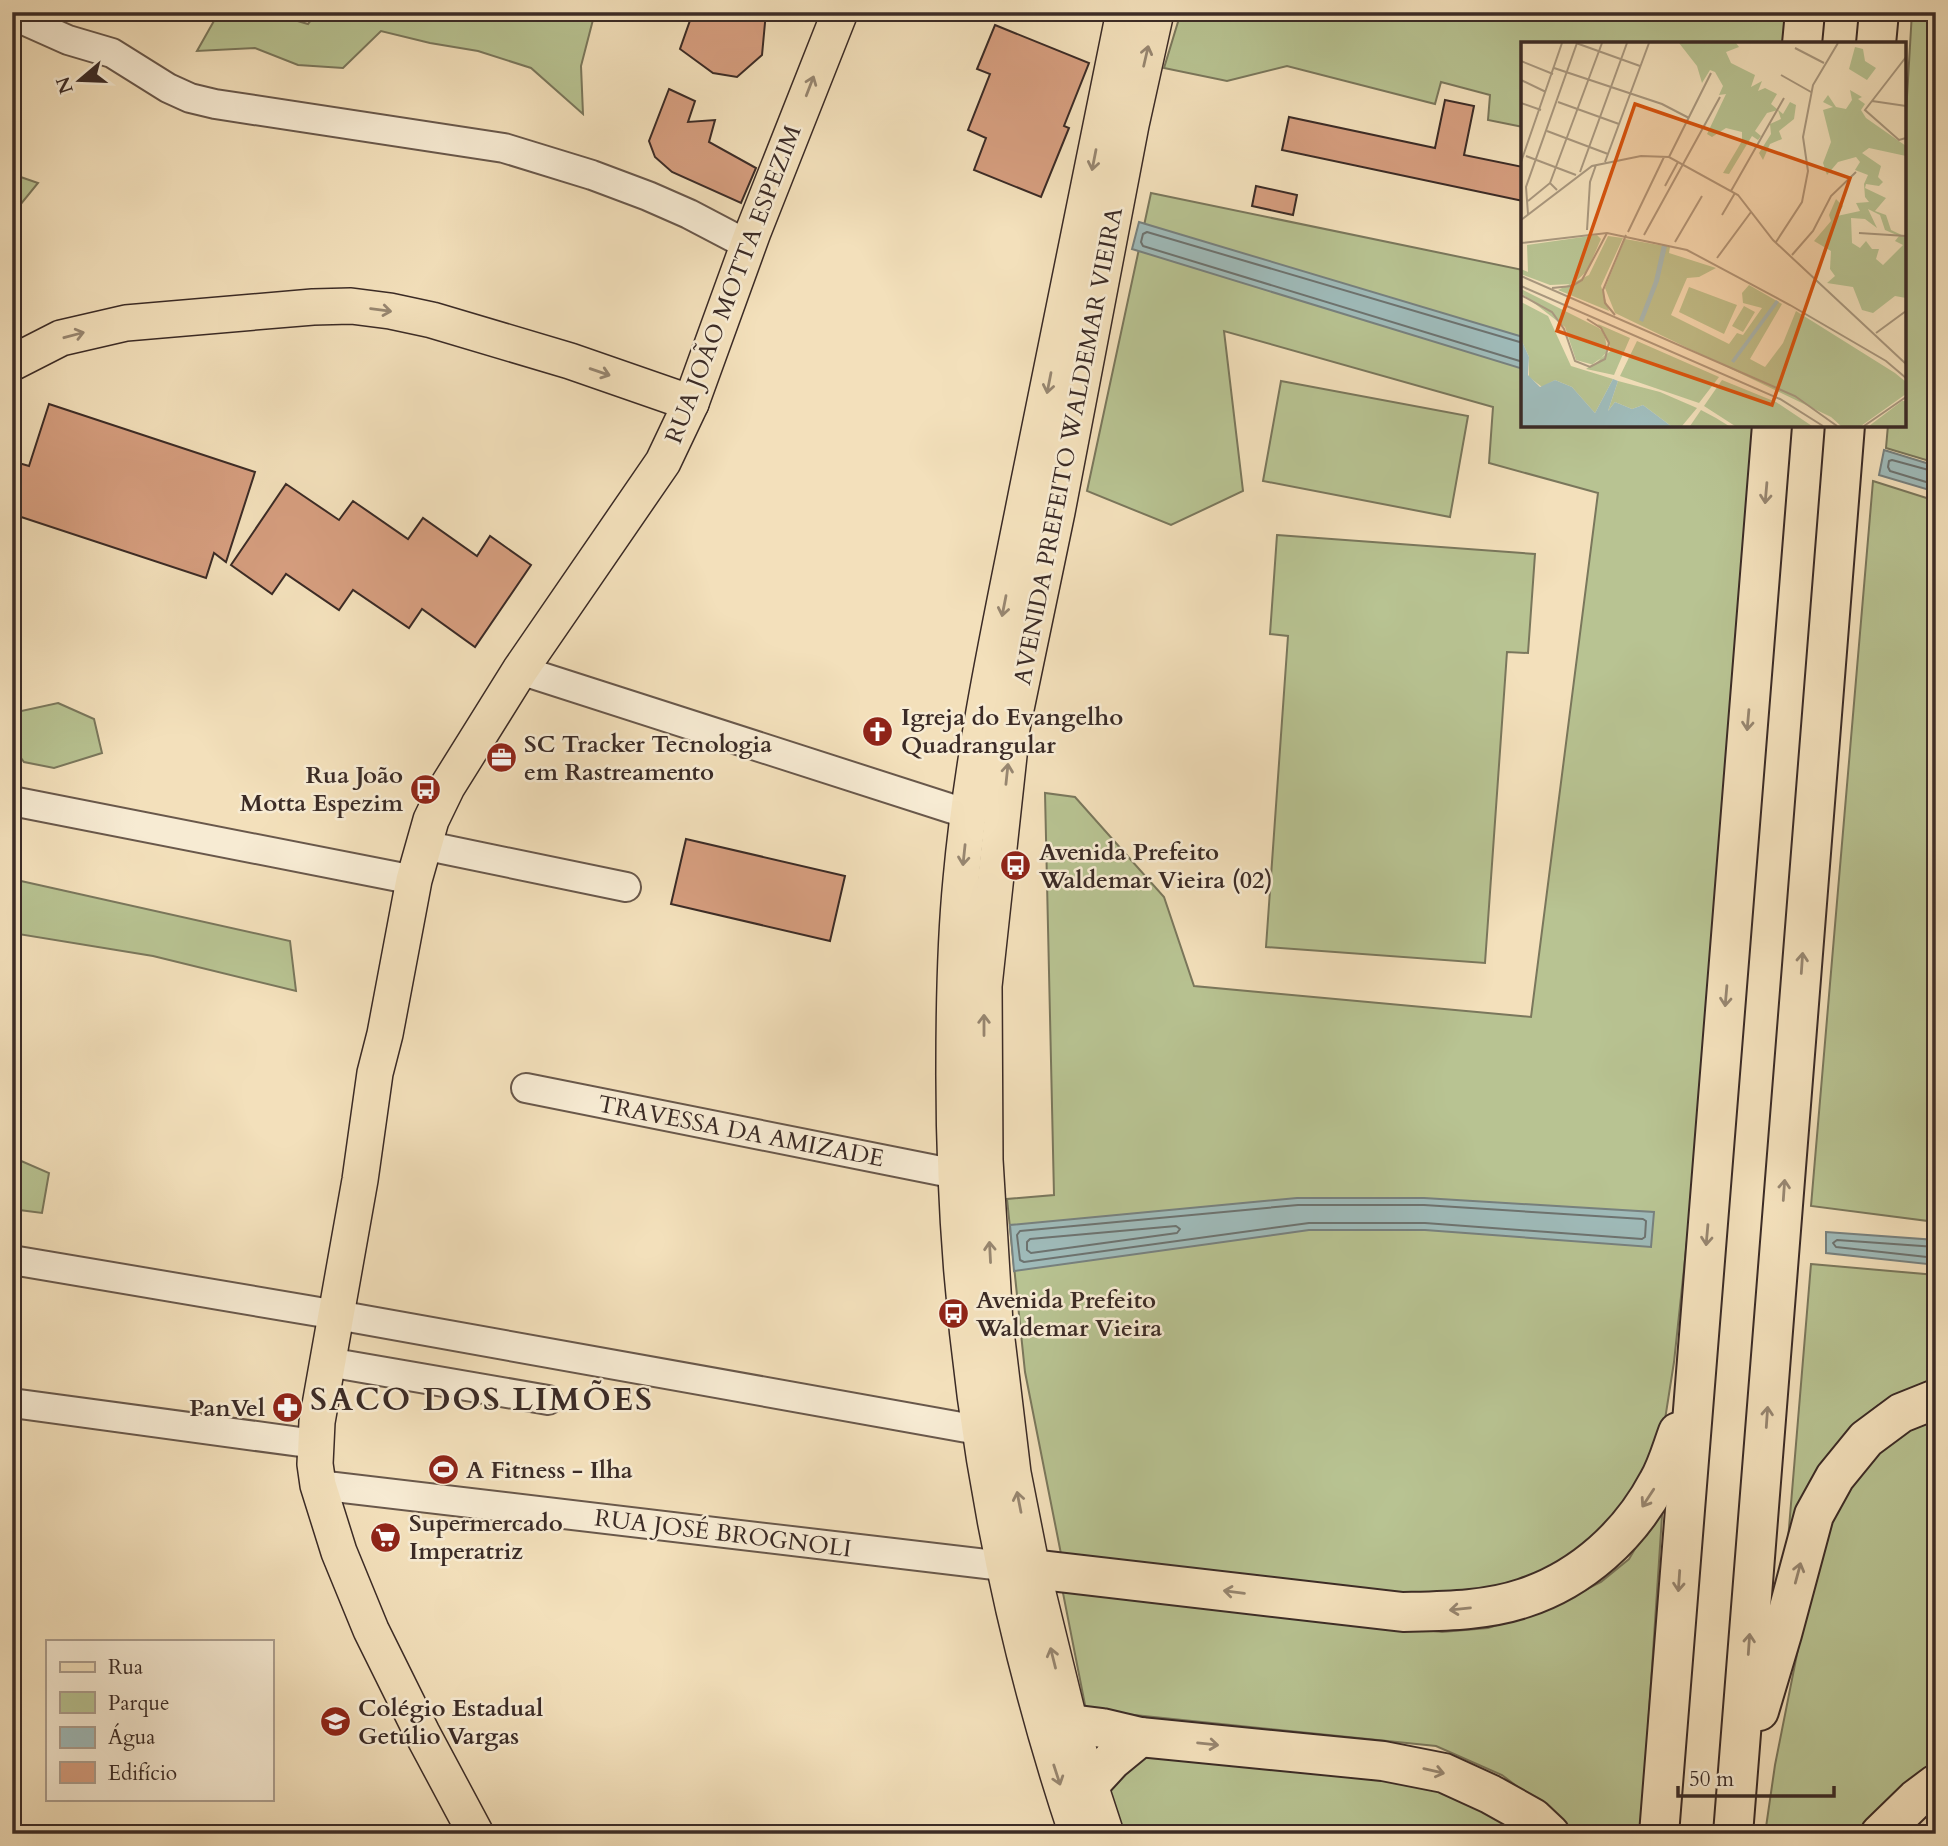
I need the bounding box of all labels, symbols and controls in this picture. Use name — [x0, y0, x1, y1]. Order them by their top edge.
inset map — [1521, 42, 1906, 427]
one-way arrow — [1139, 45, 1153, 68]
north arrow — [46, 46, 116, 116]
text: N — [50, 73, 80, 97]
one-way arrow — [804, 76, 817, 98]
street label: RUA JOÃO MOTTA ESPEZIM — [657, 120, 810, 448]
one-way arrow — [1087, 148, 1101, 171]
street label: AVENIDA PREFEITO WALDEMAR VIEIRA — [1006, 203, 1131, 688]
one-way arrow — [369, 304, 392, 317]
one-way arrow — [62, 328, 85, 341]
one-way arrow — [588, 367, 610, 379]
one-way arrow — [1042, 371, 1056, 394]
one-way arrow — [1759, 481, 1772, 504]
one-way arrow — [997, 594, 1010, 617]
place label: Igreja do Evangelho Quadrangular — [901, 701, 1123, 762]
one-way arrow — [1741, 708, 1754, 731]
church icon: Igreja do Evangelho Quadrangular — [861, 714, 895, 748]
place label: SC Tracker Tecnologia em Rastreamento — [524, 728, 772, 789]
office icon: SC Tracker Tecnologia em Rastreamento — [484, 741, 518, 775]
place label: Rua João Motta Espezim — [240, 759, 404, 820]
one-way arrow — [1001, 763, 1014, 786]
bus stop icon: Rua João Motta Espezim — [409, 772, 443, 806]
place label: Avenida Prefeito Waldemar Vieira (02) — [1038, 836, 1273, 897]
one-way arrow — [957, 843, 970, 866]
bus stop icon: Avenida Prefeito Waldemar Vieira (02) — [999, 849, 1033, 883]
one-way arrow — [1796, 952, 1809, 975]
one-way arrow — [1719, 984, 1732, 1006]
one-way arrow — [977, 1013, 991, 1036]
street label: TRAVESSA DA AMIZADE — [595, 1088, 887, 1175]
one-way arrow — [1778, 1179, 1791, 1202]
one-way arrow — [1700, 1223, 1713, 1246]
one-way arrow — [984, 1241, 997, 1264]
place label: Avenida Prefeito Waldemar Vieira — [975, 1284, 1162, 1345]
bus stop icon: Avenida Prefeito Waldemar Vieira — [936, 1297, 970, 1331]
district label: SACO DOS LIMÕES — [310, 1378, 654, 1422]
pharmacy icon: PanVel — [271, 1391, 305, 1425]
place label: PanVel — [189, 1392, 265, 1425]
one-way arrow — [1760, 1406, 1773, 1429]
sports icon: A Fitness - Ilha — [426, 1453, 460, 1487]
place label: A Fitness - Ilha — [466, 1454, 633, 1487]
one-way arrow — [1640, 1488, 1654, 1508]
one-way arrow — [1011, 1491, 1025, 1514]
street label: RUA JOSÉ BROGNOLI — [593, 1501, 853, 1566]
place label: Supermercado Imperatriz — [409, 1507, 563, 1568]
supermarket icon: Supermercado Imperatriz — [369, 1520, 403, 1554]
one-way arrow — [1793, 1562, 1806, 1584]
one-way arrow — [1672, 1569, 1685, 1592]
one-way arrow — [1223, 1586, 1246, 1599]
one-way arrow — [1449, 1603, 1472, 1616]
one-way arrow — [1743, 1633, 1756, 1655]
legend — [46, 1640, 273, 1800]
one-way arrow — [1046, 1647, 1059, 1670]
text: Rua — [108, 1653, 143, 1682]
text: Parque — [108, 1689, 169, 1718]
place label: Colégio Estadual Getúlio Vargas — [358, 1692, 543, 1753]
school or university icon: Colégio Estadual Getúlio Vargas — [318, 1705, 352, 1739]
text: Água — [108, 1723, 155, 1752]
one-way arrow — [1197, 1738, 1219, 1751]
scale bar — [1678, 1755, 1834, 1799]
text: Edifício — [108, 1759, 177, 1788]
one-way arrow — [1051, 1764, 1064, 1786]
one-way arrow — [1422, 1765, 1445, 1779]
text: 50 m — [1689, 1765, 1734, 1794]

